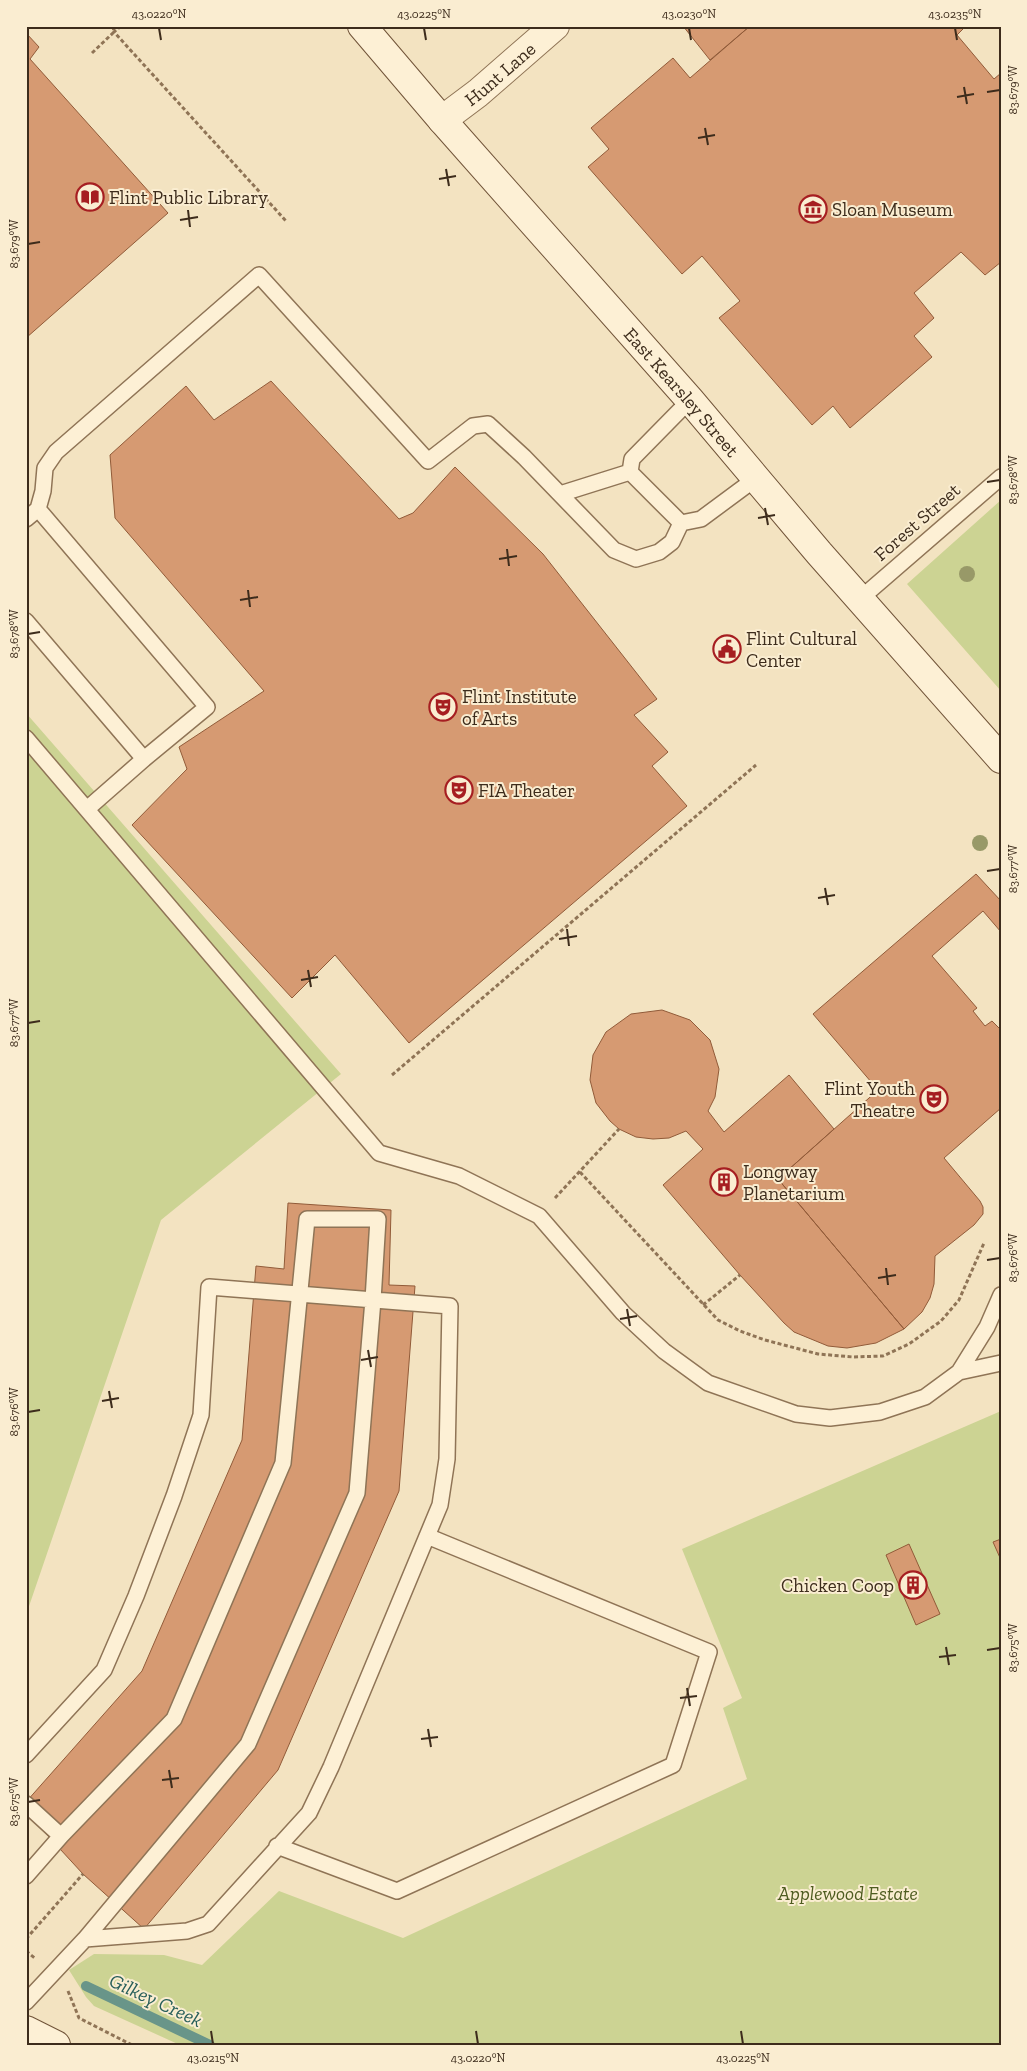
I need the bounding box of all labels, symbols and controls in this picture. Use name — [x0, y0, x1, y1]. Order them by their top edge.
text: 43.0220°N — [132, 7, 186, 21]
text: 43.0225°N — [397, 7, 451, 21]
text: 43.0230°N — [662, 7, 716, 21]
text: 43.0235°N — [928, 7, 982, 21]
street label: Hunt Lane — [460, 37, 540, 111]
text: 83.679°W — [1006, 65, 1020, 114]
library icon: Flint Public Library — [75, 182, 105, 212]
place label: Flint Public Library — [109, 186, 268, 209]
museum icon: Sloan Museum — [798, 194, 828, 224]
place label: Sloan Museum — [832, 198, 953, 221]
text: 83.679°W — [7, 219, 21, 268]
street label: East Kearsley Street — [620, 323, 744, 461]
text: 83.678°W — [1006, 455, 1020, 505]
street label: Forest Street — [869, 478, 965, 566]
text: 83.678°W — [7, 609, 21, 659]
place label: Flint Cultural Center — [746, 627, 857, 672]
public building icon: Flint Cultural Center — [712, 634, 742, 664]
place label: Flint Institute of Arts — [462, 685, 577, 730]
theatre icon: Flint Institute of Arts — [428, 692, 458, 722]
theatre icon: FIA Theater — [444, 775, 474, 805]
place label: FIA Theater — [478, 779, 575, 802]
text: 83.677°W — [1006, 844, 1020, 893]
text: 83.677°W — [7, 998, 21, 1047]
place label: Flint Youth Theatre — [824, 1077, 915, 1122]
theatre icon: Flint Youth Theatre — [919, 1084, 949, 1114]
place label: Longway Planetarium — [743, 1160, 845, 1205]
building icon: Longway Planetarium — [709, 1167, 739, 1197]
text: 83.676°W — [1006, 1233, 1020, 1282]
text: 83.676°W — [7, 1387, 21, 1436]
building icon: Chicken Coop — [898, 1570, 928, 1600]
place label: Chicken Coop — [781, 1574, 894, 1597]
text: 83.675°W — [1006, 1623, 1020, 1672]
text: 83.675°W — [7, 1777, 21, 1826]
park label: Applewood Estate — [777, 1882, 918, 1905]
water label: Gilkey Creek — [106, 1968, 207, 2032]
text: 43.0215°N — [187, 2051, 239, 2065]
text: 43.0220°N — [451, 2051, 505, 2065]
text: 43.0225°N — [716, 2051, 770, 2065]

